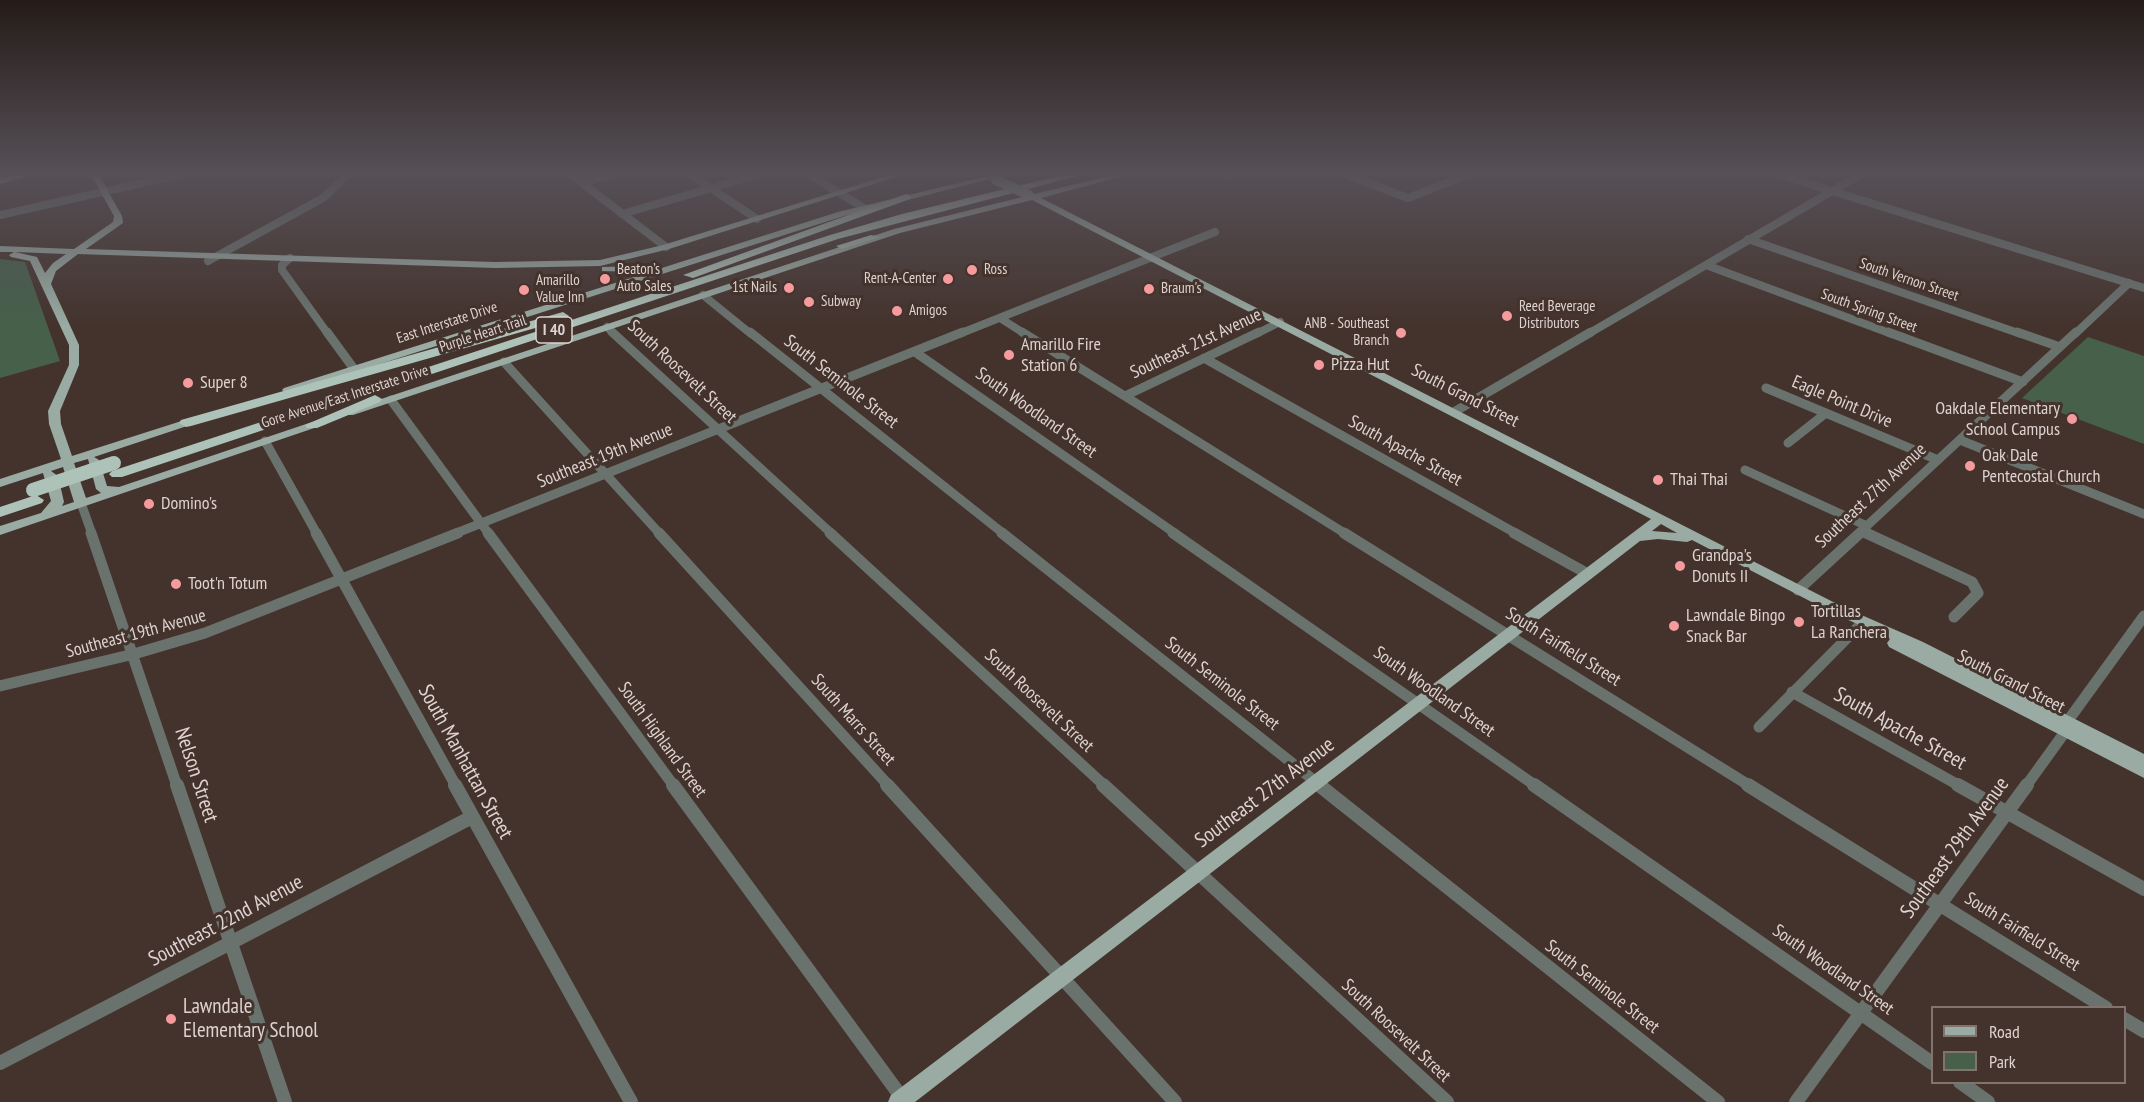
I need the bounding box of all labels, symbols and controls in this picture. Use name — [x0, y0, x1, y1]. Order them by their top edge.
street label: South Vernon Street — [1857, 255, 1961, 305]
place label: Beaton’s Auto Sales — [617, 261, 671, 296]
place label: Ross — [984, 261, 1007, 279]
marker: Ross — [965, 263, 979, 277]
place label: Rent-A-Center — [864, 270, 936, 288]
place label: Amarillo Value Inn — [536, 272, 584, 307]
marker: Beaton’s Auto Sales — [598, 272, 612, 286]
marker: Rent-A-Center — [941, 272, 955, 286]
place label: 1st Nails — [732, 279, 777, 297]
place label: Braum's — [1161, 280, 1201, 298]
marker: 1st Nails — [782, 281, 796, 295]
marker: Braum's — [1142, 282, 1156, 296]
marker: Amarillo Value Inn — [517, 283, 531, 297]
street label: South Spring Street — [1819, 285, 1919, 337]
place label: Subway — [821, 293, 861, 311]
marker: Subway — [802, 295, 816, 309]
street label: East Interstate Drive — [394, 298, 500, 348]
place label: Reed Beverage Distributors — [1519, 298, 1595, 333]
place label: Amigos — [909, 302, 947, 320]
marker: Amigos — [890, 304, 904, 318]
street label: Southeast 21st Avenue — [1127, 304, 1265, 384]
marker: Reed Beverage Distributors — [1500, 309, 1514, 323]
street label: Purple Heart Trail — [437, 311, 529, 357]
place label: ANB - Southeast Branch — [1305, 315, 1389, 350]
street label: South Roosevelt Street — [623, 316, 741, 428]
road number: I 40 — [536, 317, 572, 343]
marker: ANB - Southeast Branch — [1394, 326, 1408, 340]
street label: South Seminole Street — [780, 331, 902, 433]
place label: Amarillo Fire Station 6 — [1021, 334, 1101, 376]
marker: Amarillo Fire Station 6 — [1002, 348, 1016, 362]
place label: Pizza Hut — [1331, 354, 1389, 376]
marker: Pizza Hut — [1312, 358, 1326, 372]
street label: South Grand Street — [1408, 360, 1522, 432]
street label: Gore Avenue/East Interstate Drive — [259, 361, 431, 433]
street label: South Woodland Street — [971, 363, 1101, 463]
street label: Eagle Point Drive — [1789, 371, 1895, 433]
place label: Super 8 — [200, 372, 248, 394]
marker: Super 8 — [181, 376, 195, 390]
place label: Oakdale Elementary School Campus — [1935, 398, 2060, 440]
street label: South Apache Street — [1345, 411, 1465, 491]
marker: Oakdale Elementary School Campus — [2065, 412, 2079, 426]
street label: Southeast 19th Avenue — [534, 419, 676, 493]
street label: Southeast 27th Avenue — [1811, 439, 1931, 553]
place label: Oak Dale Pentecostal Church — [1982, 445, 2100, 488]
marker: Oak Dale Pentecostal Church — [1963, 459, 1977, 473]
place label: Thai Thai — [1670, 469, 1728, 491]
marker: Thai Thai — [1651, 473, 1665, 487]
place label: Domino's — [161, 493, 217, 515]
marker: Domino's — [142, 497, 156, 511]
place label: Grandpa's Donuts II — [1692, 545, 1752, 588]
marker: Grandpa's Donuts II — [1673, 559, 1687, 573]
place label: Toot'n Totum — [188, 573, 267, 595]
marker: Toot'n Totum — [169, 577, 183, 591]
place label: Tortillas La Ranchera — [1811, 601, 1887, 644]
street label: South Fairfield Street — [1501, 603, 1625, 691]
street label: Southeast 19th Avenue — [64, 605, 208, 663]
place label: Lawndale Bingo Snack Bar — [1686, 605, 1785, 648]
marker: Tortillas La Ranchera — [1792, 615, 1806, 629]
marker: Lawndale Bingo Snack Bar — [1667, 619, 1681, 633]
street label: South Seminole Street — [1161, 633, 1283, 735]
street label: South Woodland Street — [1369, 642, 1499, 742]
street label: South Roosevelt Street — [980, 645, 1098, 757]
street label: South Grand Street — [1954, 646, 2068, 718]
street label: South Marrs Street — [806, 670, 900, 770]
street label: South Highland Street — [613, 678, 711, 802]
street label: South Manhattan Street — [412, 681, 518, 843]
street label: South Apache Street — [1829, 682, 1971, 776]
street label: Nelson Street — [169, 724, 223, 826]
street label: Southeast 27th Avenue — [1190, 732, 1340, 854]
street label: Southeast 29th Avenue — [1895, 773, 2015, 923]
street label: Southeast 22nd Avenue — [144, 870, 308, 972]
street label: South Fairfield Street — [1960, 888, 2084, 976]
street label: South Woodland Street — [1768, 920, 1898, 1020]
street label: South Seminole Street — [1541, 936, 1663, 1038]
street label: South Roosevelt Street — [1337, 975, 1455, 1087]
place label: Lawndale Elementary School — [183, 994, 318, 1044]
legend — [1931, 1006, 2126, 1084]
marker: Lawndale Elementary School — [164, 1012, 178, 1026]
text: Road — [1989, 1020, 2020, 1043]
text: Park — [1989, 1050, 2016, 1073]

